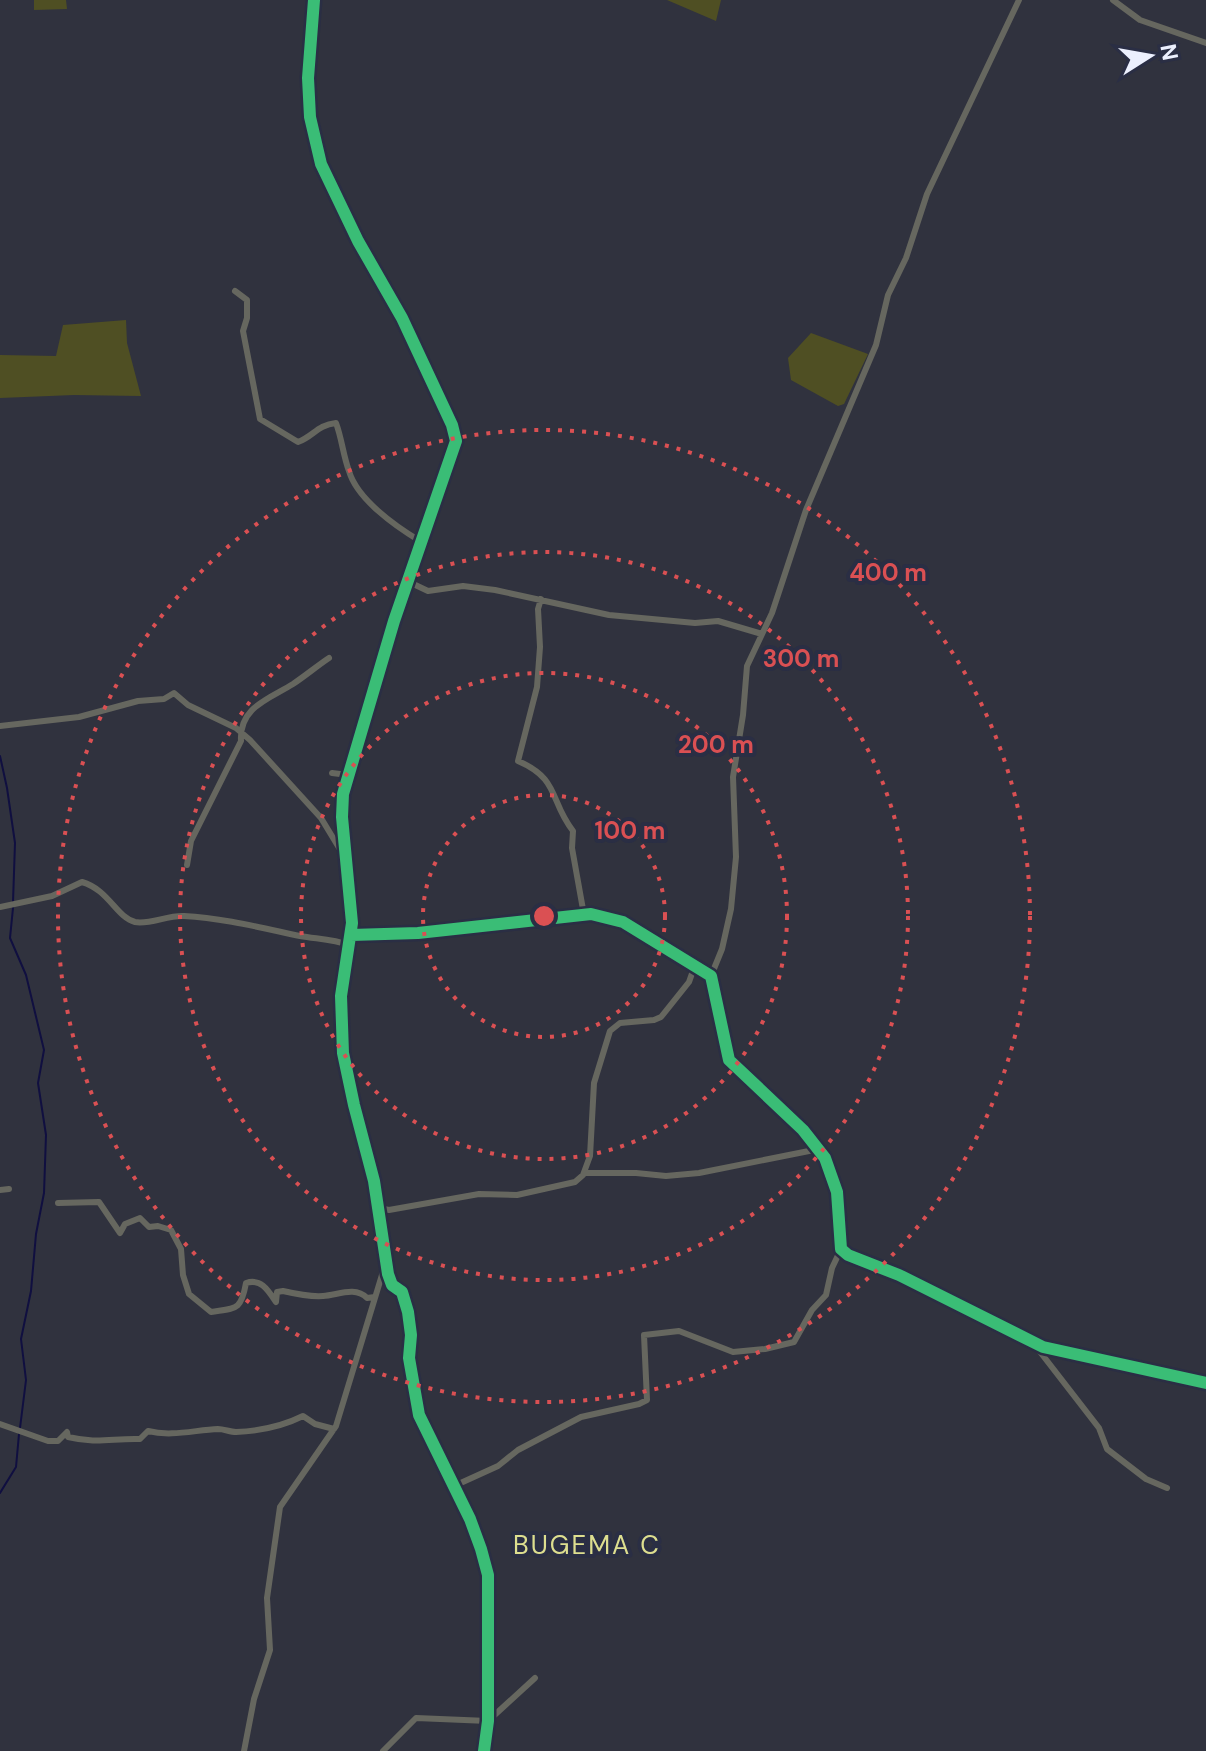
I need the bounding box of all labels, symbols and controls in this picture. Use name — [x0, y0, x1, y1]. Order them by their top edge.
north arrow — [1110, 16, 1190, 96]
text: N — [1153, 42, 1185, 63]
text: 400 m — [849, 557, 927, 588]
text: 300 m — [763, 643, 839, 674]
text: 200 m — [678, 729, 754, 760]
text: 100 m — [595, 815, 665, 846]
centre of rings — [530, 902, 558, 930]
district label: BUGEMA C — [513, 1528, 661, 1562]

